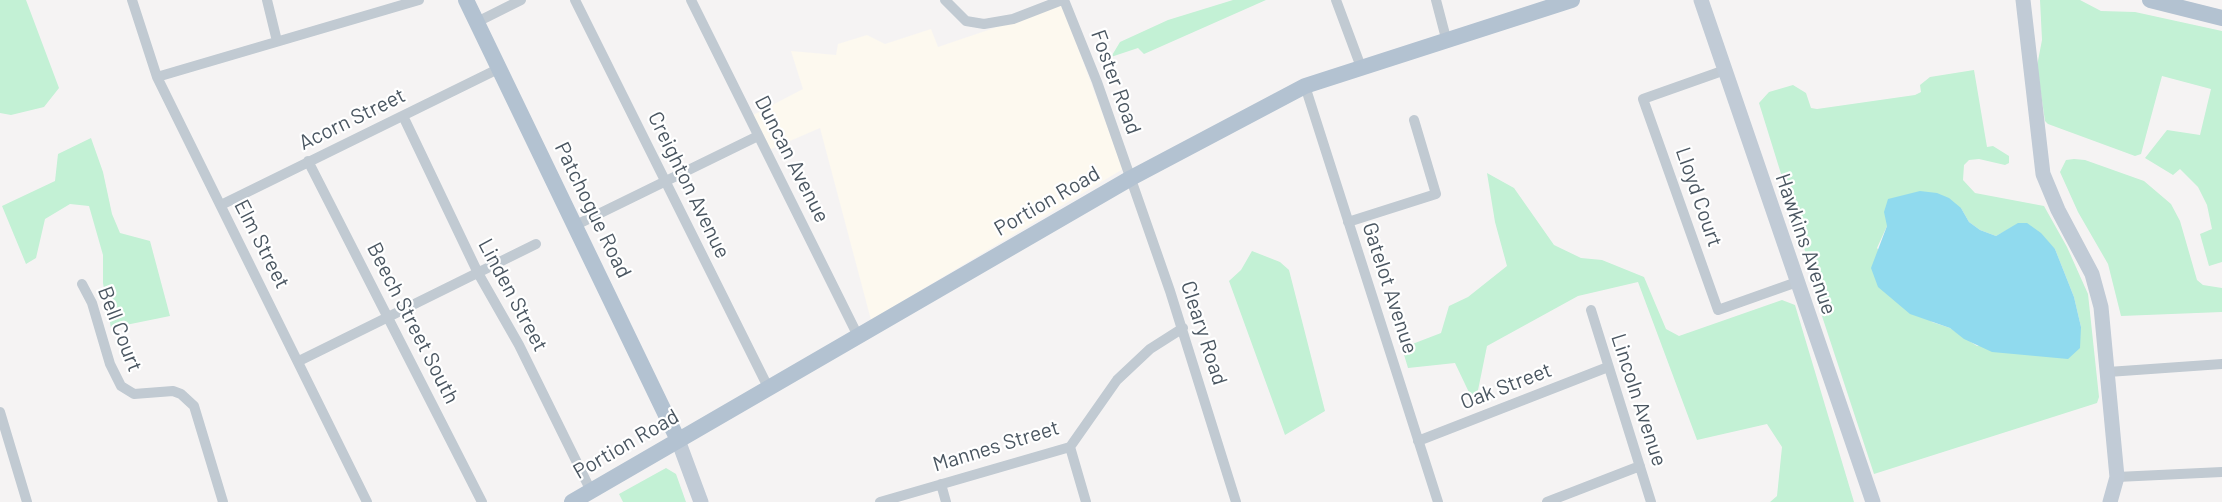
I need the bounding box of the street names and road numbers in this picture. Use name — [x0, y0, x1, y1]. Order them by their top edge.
street label: Foster Road — [1085, 26, 1147, 138]
street label: Acorn Street — [295, 82, 409, 156]
street label: Duncan Avenue — [749, 91, 835, 227]
street label: Creighton Avenue — [643, 107, 735, 263]
street label: Patchogue Road — [549, 138, 637, 282]
street label: Lloyd Court — [1670, 144, 1728, 250]
street label: Portion Road — [990, 161, 1104, 241]
street label: Hawkins Avenue — [1770, 170, 1842, 318]
street label: Elm Street — [229, 195, 295, 293]
street label: Gatelot Avenue — [1357, 219, 1423, 357]
street label: Linden Street — [473, 234, 553, 356]
street label: Beech Street South — [361, 238, 465, 408]
street label: Cleary Road — [1175, 278, 1233, 388]
street label: Bell Court — [92, 283, 148, 375]
street label: Lincoln Avenue — [1606, 331, 1672, 469]
street label: Oak Street — [1457, 357, 1555, 415]
street label: Portion Road — [569, 404, 683, 484]
street label: Mannes Street — [930, 415, 1062, 477]

